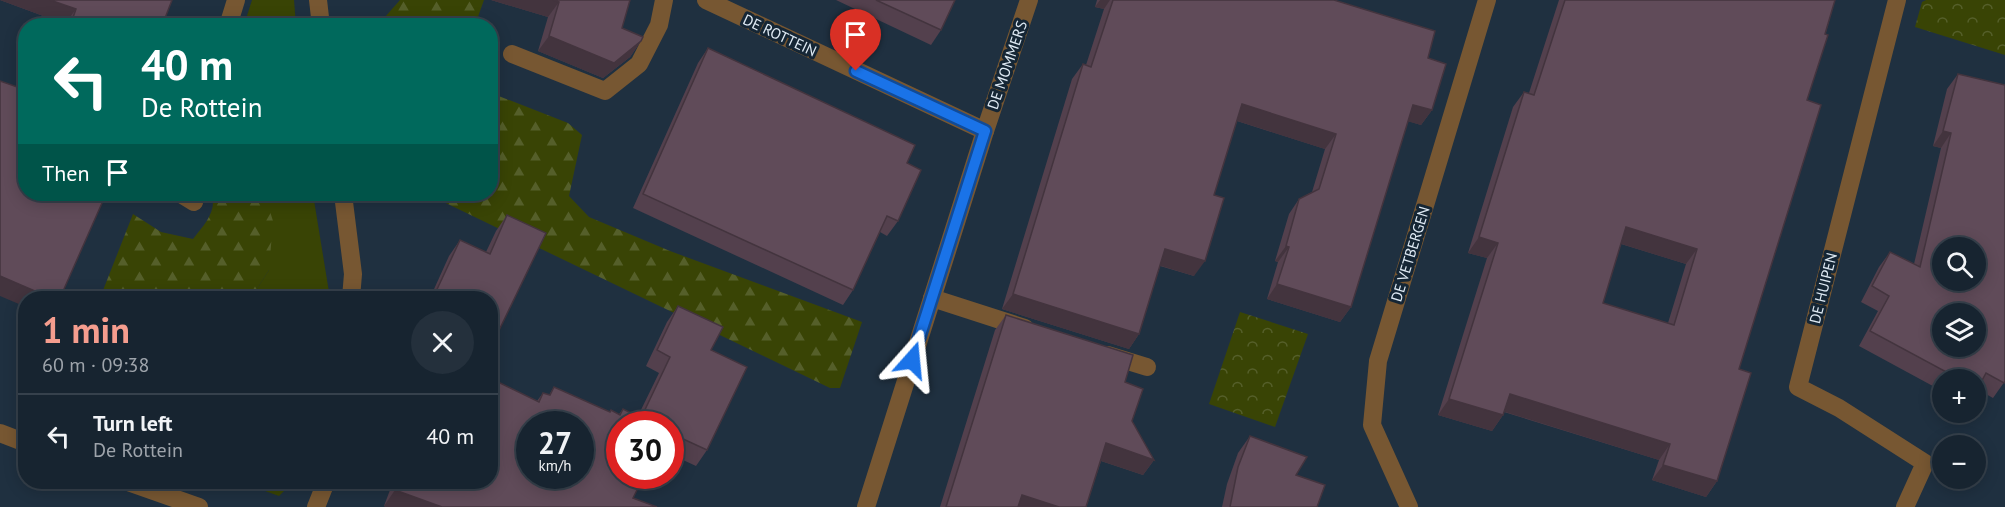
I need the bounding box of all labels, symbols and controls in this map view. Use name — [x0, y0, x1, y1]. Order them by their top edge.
pin — [830, 9, 881, 71]
street label: DE ROTTEIN — [740, 10, 820, 60]
icon: arrive — [839, 18, 872, 51]
street label: DE MOMMERS — [983, 18, 1031, 112]
text: 40 m — [141, 37, 233, 92]
icon: left — [42, 42, 120, 120]
text: De Rottein — [141, 90, 263, 124]
icon: arrive — [101, 156, 134, 189]
text: Then — [42, 159, 89, 187]
street label: DE VETBERGEN — [1386, 204, 1434, 304]
map controls — [1932, 237, 1986, 489]
button: search — [1932, 237, 1986, 291]
street label: DE HUIPEN — [1805, 250, 1841, 326]
button: layers — [1932, 303, 1986, 357]
text: 1 min — [42, 306, 130, 353]
button: close — [411, 311, 474, 374]
position arrow — [880, 328, 944, 392]
text: 60 m · 09:38 — [42, 352, 149, 378]
button: + — [1932, 369, 1986, 423]
text: Turn left — [93, 409, 173, 437]
speed limit sign: 30 — [606, 411, 684, 489]
icon: left — [42, 420, 75, 453]
text: 40 m — [426, 422, 474, 450]
text: 27 — [538, 423, 572, 462]
button: − — [1932, 435, 1986, 489]
text: De Rottein — [93, 437, 183, 463]
text: km/h — [539, 456, 571, 475]

